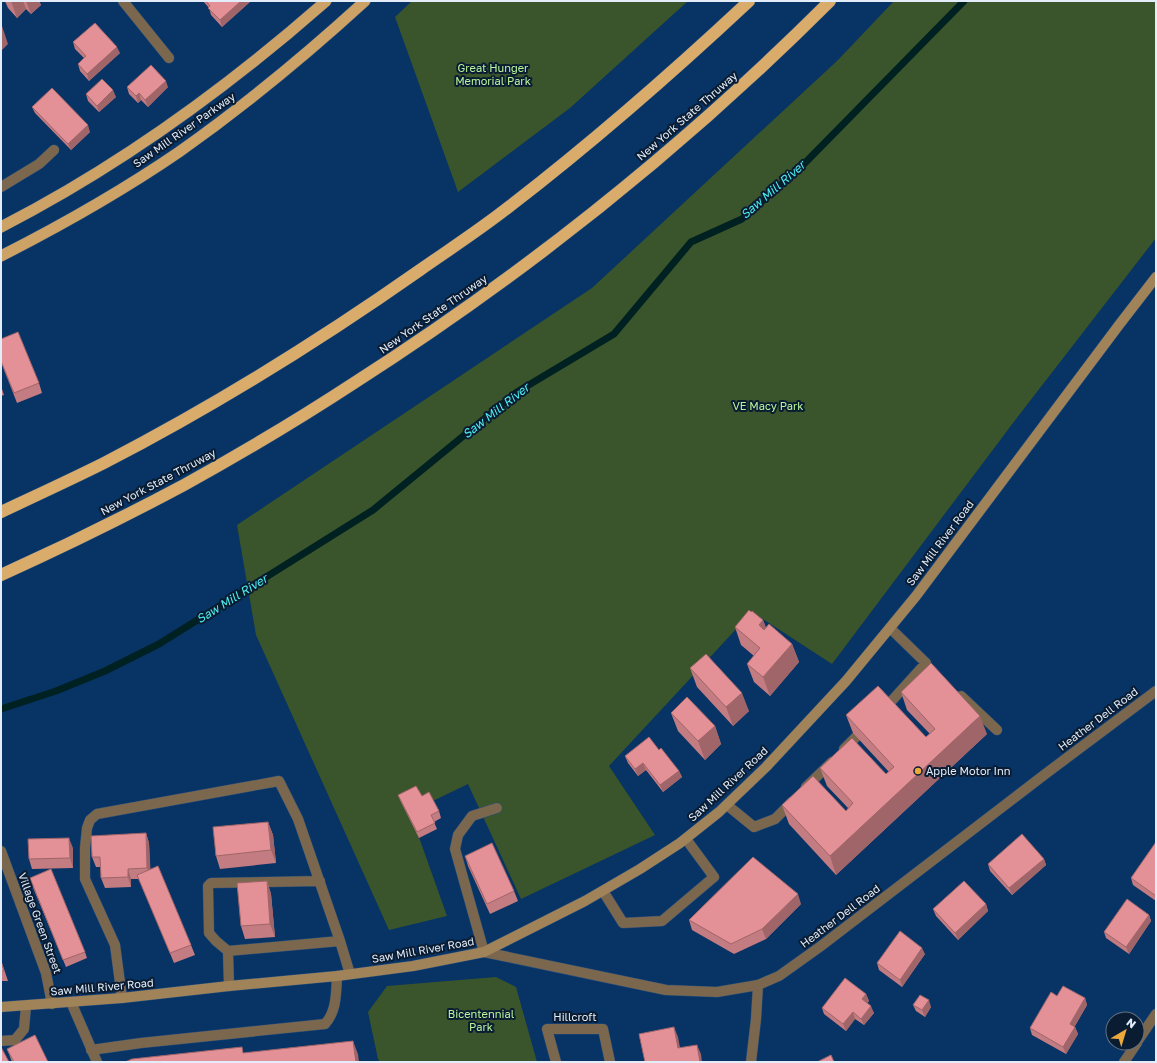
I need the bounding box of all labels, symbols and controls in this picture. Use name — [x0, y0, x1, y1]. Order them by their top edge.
park label: Great Hunger Memorial Park — [455, 61, 531, 87]
street label: New York State Thruway — [634, 69, 739, 163]
street label: Saw Mill River Parkway — [130, 89, 237, 170]
water label: Saw Mill River — [737, 156, 810, 222]
street label: New York State Thruway — [376, 271, 489, 356]
water label: Saw Mill River — [459, 378, 534, 441]
park label: VE Macy Park — [732, 399, 804, 412]
street label: New York State Thruway — [98, 446, 218, 517]
street label: Saw Mill River Road — [903, 497, 976, 588]
water label: Saw Mill River — [194, 570, 272, 626]
street label: Heather Dell Road — [1055, 684, 1140, 753]
street label: Saw Mill River Road — [685, 744, 770, 824]
place label: Apple Motor Inn — [926, 764, 1011, 777]
marker: Apple Motor Inn — [913, 766, 923, 776]
street label: Village Green Street — [16, 871, 65, 975]
street label: Heather Dell Road — [797, 881, 882, 950]
street label: Saw Mill River Road — [371, 934, 475, 965]
street label: Saw Mill River Road — [50, 976, 154, 997]
park label: Bicentennial Park — [448, 1007, 515, 1033]
street label: Hillcroft — [553, 1010, 597, 1023]
north arrow — [1105, 1011, 1145, 1051]
text: N — [1124, 1015, 1139, 1030]

